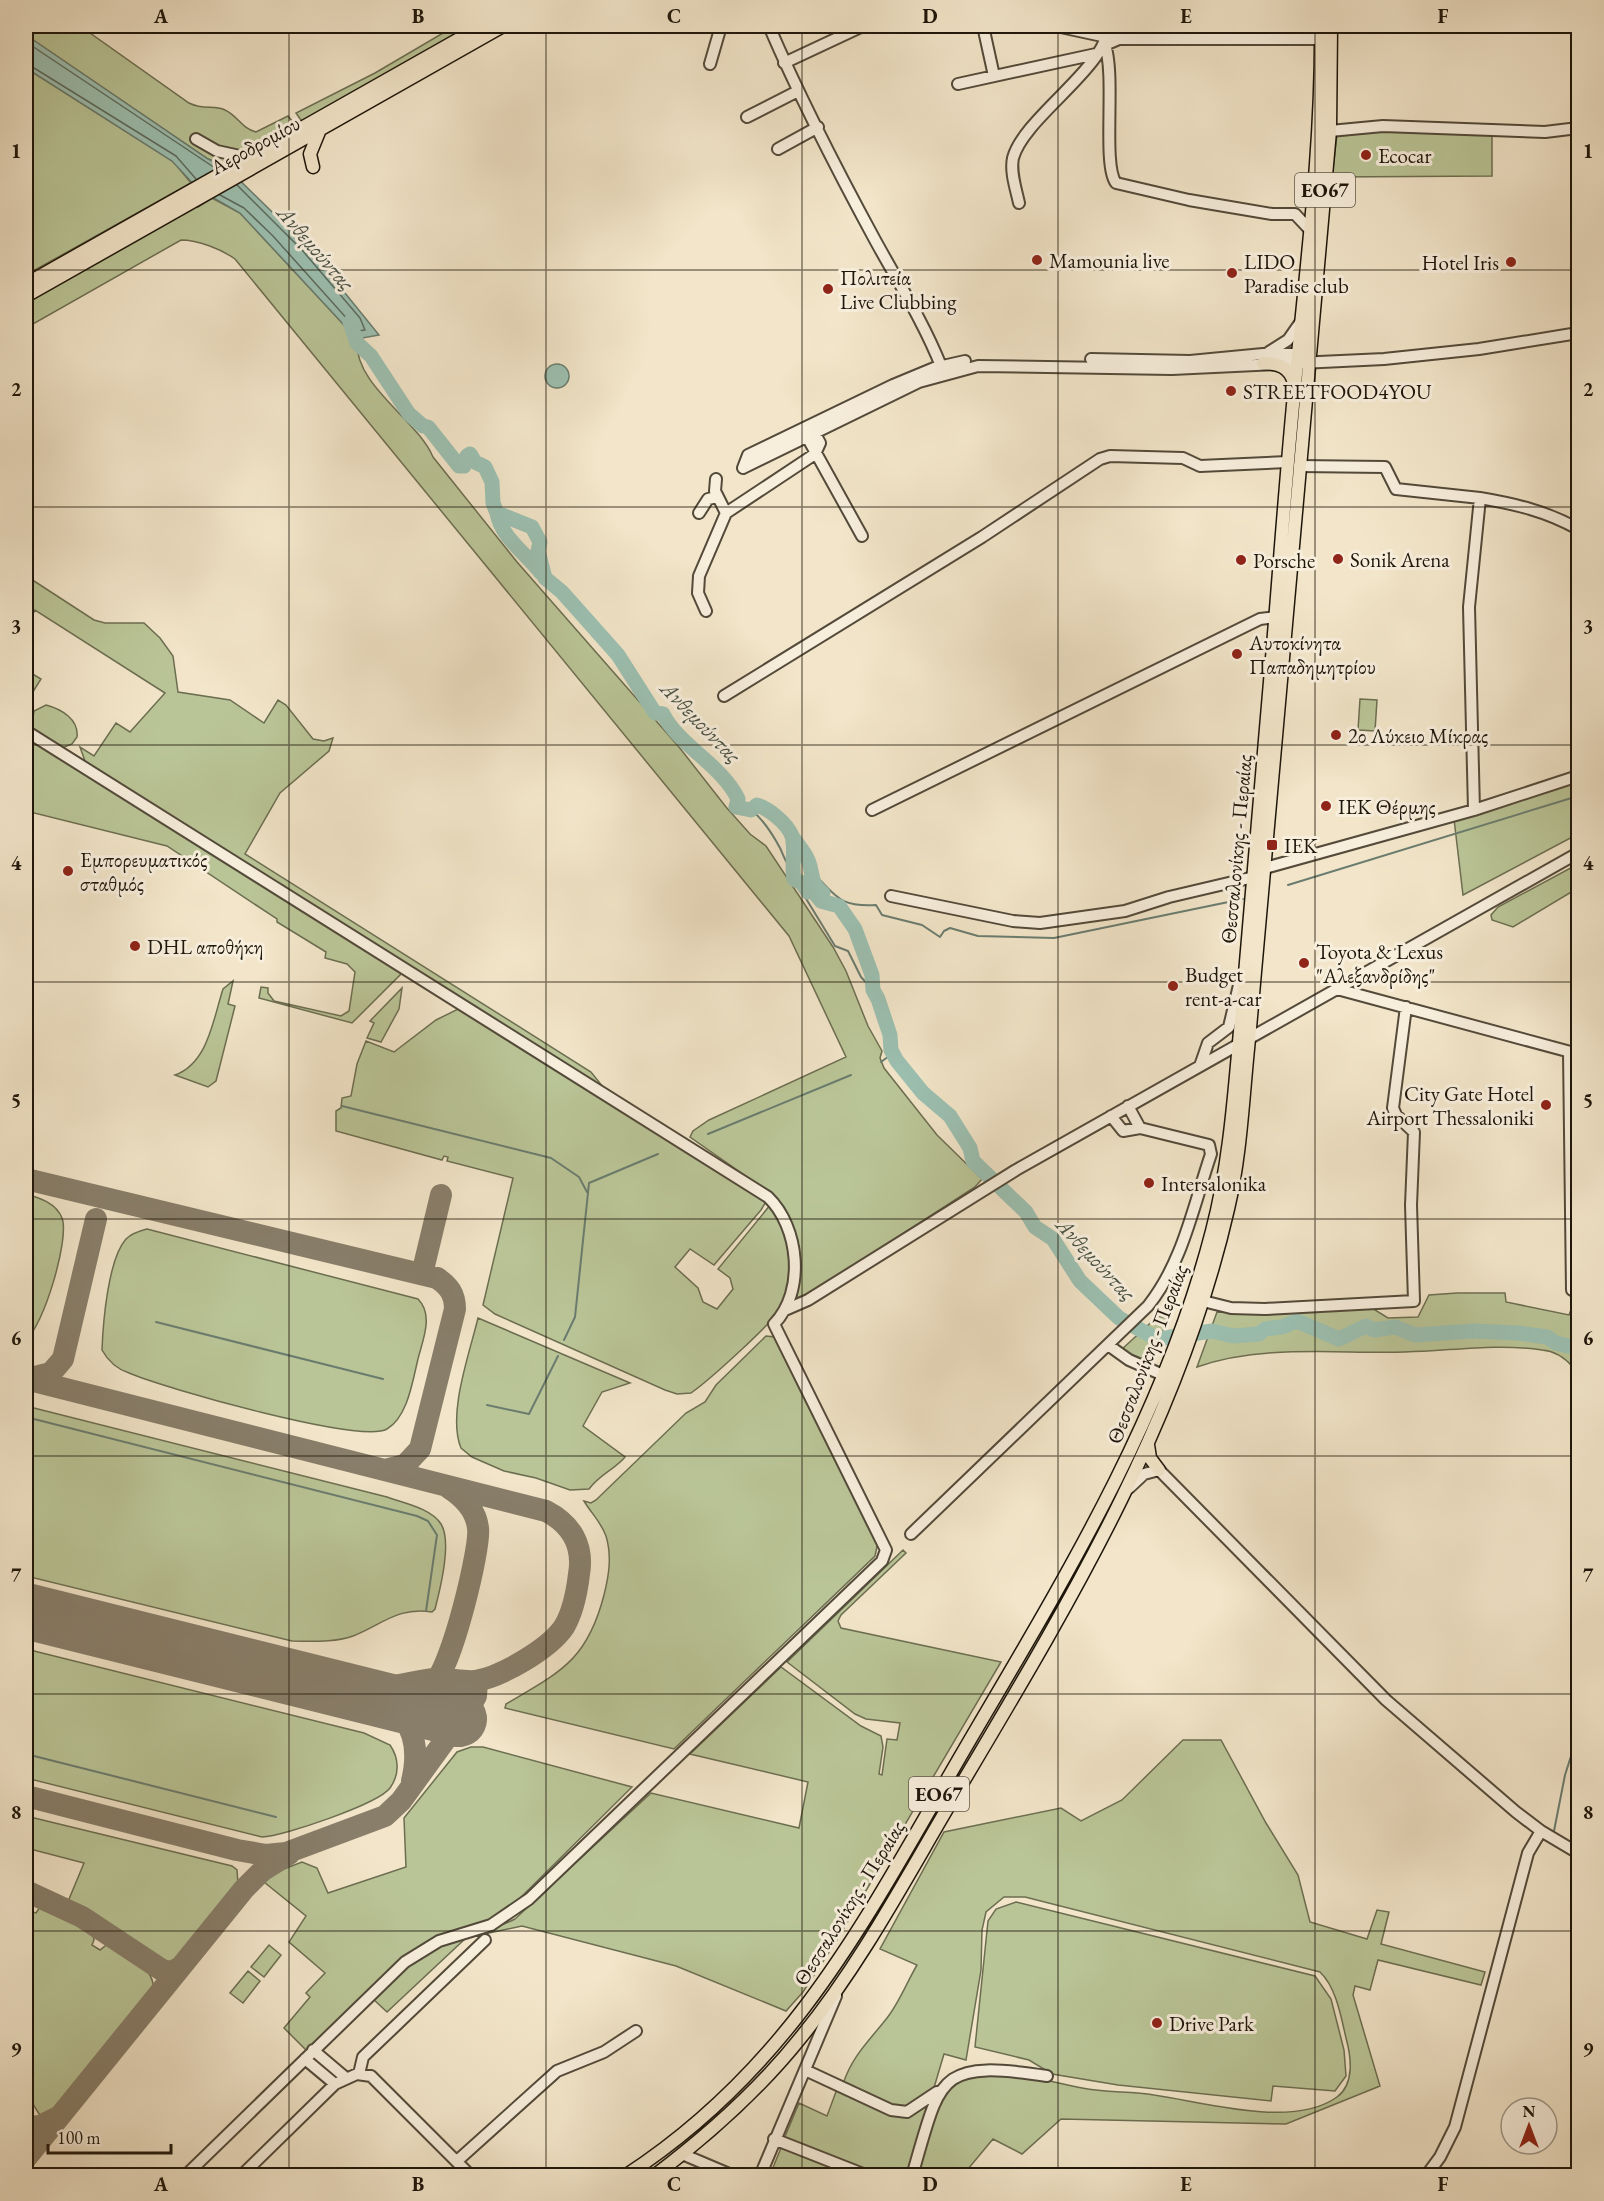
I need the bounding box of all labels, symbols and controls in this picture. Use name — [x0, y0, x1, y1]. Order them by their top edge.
text: A — [153, 3, 169, 29]
text: B — [412, 3, 424, 29]
text: C — [667, 3, 681, 29]
text: D — [922, 3, 938, 29]
text: E — [1180, 3, 1192, 29]
text: F — [1438, 3, 1449, 29]
street label: Αεροδρομίου — [204, 109, 305, 181]
text: 1 — [11, 138, 21, 164]
text: 1 — [1583, 138, 1593, 164]
place label: Ecocar — [1378, 142, 1431, 169]
marker: Ecocar — [1359, 148, 1373, 162]
road number: ΕΟ67 — [1295, 173, 1355, 207]
water label: Ανθεμούντας — [269, 198, 361, 297]
place label: Mamounia live — [1049, 247, 1170, 274]
place label: LIDO Paradise club — [1244, 248, 1349, 299]
place label: Hotel Iris — [1421, 249, 1499, 276]
marker: Mamounia live — [1030, 253, 1044, 267]
marker: Hotel Iris — [1504, 255, 1518, 269]
place label: Πολιτεία Live Clubbing — [840, 264, 957, 315]
marker: LIDO Paradise club — [1225, 266, 1239, 280]
marker: Πολιτεία Live Clubbing — [821, 282, 835, 296]
text: 2 — [11, 376, 22, 402]
text: 2 — [1583, 376, 1594, 402]
place label: STREETFOOD4YOU — [1243, 378, 1432, 405]
marker: STREETFOOD4YOU — [1224, 384, 1238, 398]
place label: Sonik Arena — [1350, 546, 1450, 573]
place label: Porsche — [1253, 547, 1315, 574]
marker: Sonik Arena — [1331, 552, 1345, 566]
marker: Porsche — [1234, 553, 1248, 567]
text: 3 — [11, 613, 21, 639]
text: 3 — [1583, 613, 1593, 639]
place label: Αυτοκίνητα Παπαδημητρίου — [1248, 629, 1376, 680]
marker: Αυτοκίνητα Παπαδημητρίου — [1230, 647, 1244, 661]
water label: Ανθεμούντας — [653, 673, 748, 770]
place label: 2ο Λύκειο Μίκρας — [1348, 722, 1488, 749]
marker: 2ο Λύκειο Μίκρας — [1329, 728, 1343, 742]
street label: Θεσσαλονίκης - Περαίας — [1214, 753, 1258, 945]
place label: ΙΕΚ Θέρμης — [1338, 793, 1436, 820]
marker: ΙΕΚ Θέρμης — [1319, 799, 1333, 813]
place label: ΙΕΚ — [1284, 832, 1318, 859]
marker: ΙΕΚ — [1265, 838, 1279, 852]
place label: Εμπορευματικός σταθμός — [80, 846, 207, 897]
text: 4 — [11, 850, 22, 876]
text: 4 — [1583, 850, 1594, 876]
marker: Εμπορευματικός σταθμός — [61, 864, 75, 878]
place label: DHL αποθήκη — [147, 933, 263, 960]
place label: Toyota & Lexus "Αλεξανδρίδης" — [1316, 938, 1443, 989]
marker: DHL αποθήκη — [128, 939, 142, 953]
marker: Toyota & Lexus "Αλεξανδρίδης" — [1297, 956, 1311, 970]
place label: Budget rent-a-car — [1185, 961, 1261, 1012]
marker: Budget rent-a-car — [1166, 979, 1180, 993]
place label: City Gate Hotel Airport Thessaloniki — [1366, 1080, 1534, 1131]
text: 5 — [11, 1087, 21, 1113]
text: 5 — [1583, 1087, 1593, 1113]
marker: City Gate Hotel Airport Thessaloniki — [1539, 1098, 1553, 1112]
place label: Intersalonika — [1161, 1170, 1267, 1197]
marker: Intersalonika — [1142, 1176, 1156, 1190]
water label: Ανθεμούντας — [1048, 1209, 1142, 1307]
street label: Θεσσαλονίκης - Περαίας — [1100, 1260, 1194, 1448]
text: 6 — [11, 1325, 22, 1351]
text: 6 — [1583, 1325, 1594, 1351]
text: 7 — [11, 1562, 22, 1588]
text: 7 — [1583, 1562, 1594, 1588]
road number: ΕΟ67 — [909, 1777, 969, 1811]
text: 8 — [11, 1799, 21, 1825]
text: 8 — [1583, 1799, 1593, 1825]
street label: Θεσσαλονίκης - Περαίας — [787, 1815, 911, 1991]
place label: Drive Park — [1169, 2010, 1255, 2037]
marker: Drive Park — [1150, 2016, 1164, 2030]
text: 9 — [11, 2036, 22, 2062]
text: 9 — [1583, 2036, 1594, 2062]
north arrow — [1499, 2096, 1559, 2156]
text: N — [1523, 2101, 1536, 2122]
scale bar — [48, 2117, 171, 2155]
text: 100 m — [57, 2126, 101, 2149]
text: A — [153, 2171, 169, 2197]
text: B — [412, 2171, 424, 2197]
text: C — [667, 2171, 681, 2197]
text: D — [922, 2171, 938, 2197]
text: E — [1180, 2171, 1192, 2197]
text: F — [1438, 2171, 1449, 2197]

